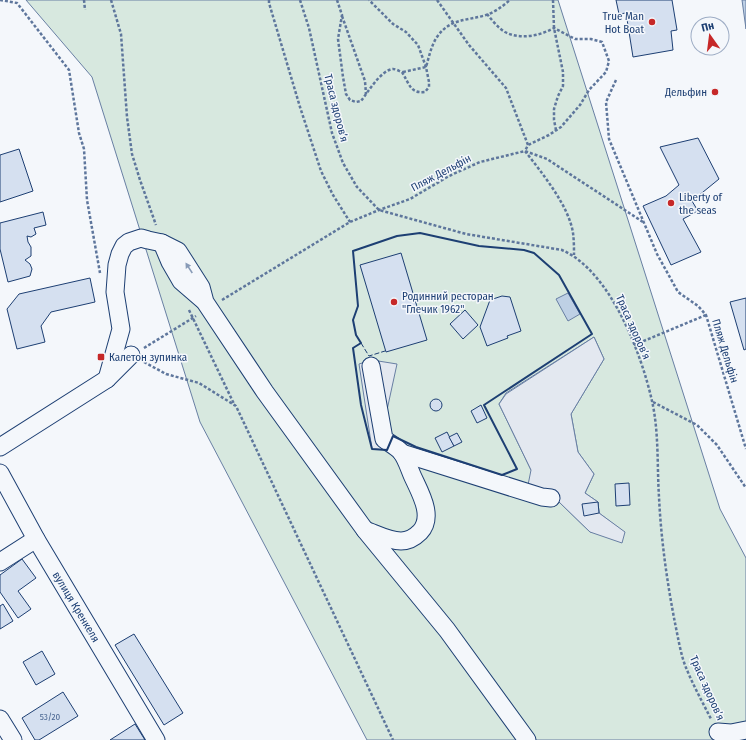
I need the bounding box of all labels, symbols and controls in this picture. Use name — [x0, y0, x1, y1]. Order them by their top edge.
place label: True Man Hot Boat — [603, 10, 644, 36]
north arrow — [690, 16, 730, 56]
marker: True Man Hot Boat — [647, 17, 657, 27]
text: Пн — [700, 19, 715, 35]
street label: Траса здоров’я — [321, 73, 351, 143]
place label: Дельфин — [664, 86, 707, 99]
marker: Дельфин — [710, 87, 720, 97]
street label: Пляж Дельфін — [409, 152, 473, 194]
place label: Liberty of the seas — [679, 191, 723, 217]
marker: Liberty of the seas — [666, 198, 676, 208]
one-way arrow — [185, 263, 193, 273]
place label: Родинний ресторан "Глечик 1962" — [402, 290, 494, 316]
street label: Траса здоров’я — [613, 293, 653, 361]
marker: Родинний ресторан "Глечик 1962" — [389, 297, 399, 307]
street label: Пляж Дельфін — [709, 317, 741, 385]
place label: Калетон зупинка — [109, 351, 187, 364]
marker: Калетон зупинка — [96, 352, 106, 362]
street label: вулиця Кренкеля — [50, 569, 102, 645]
street label: Траса здоров’я — [687, 654, 727, 722]
house number: 53/20 — [40, 712, 61, 722]

